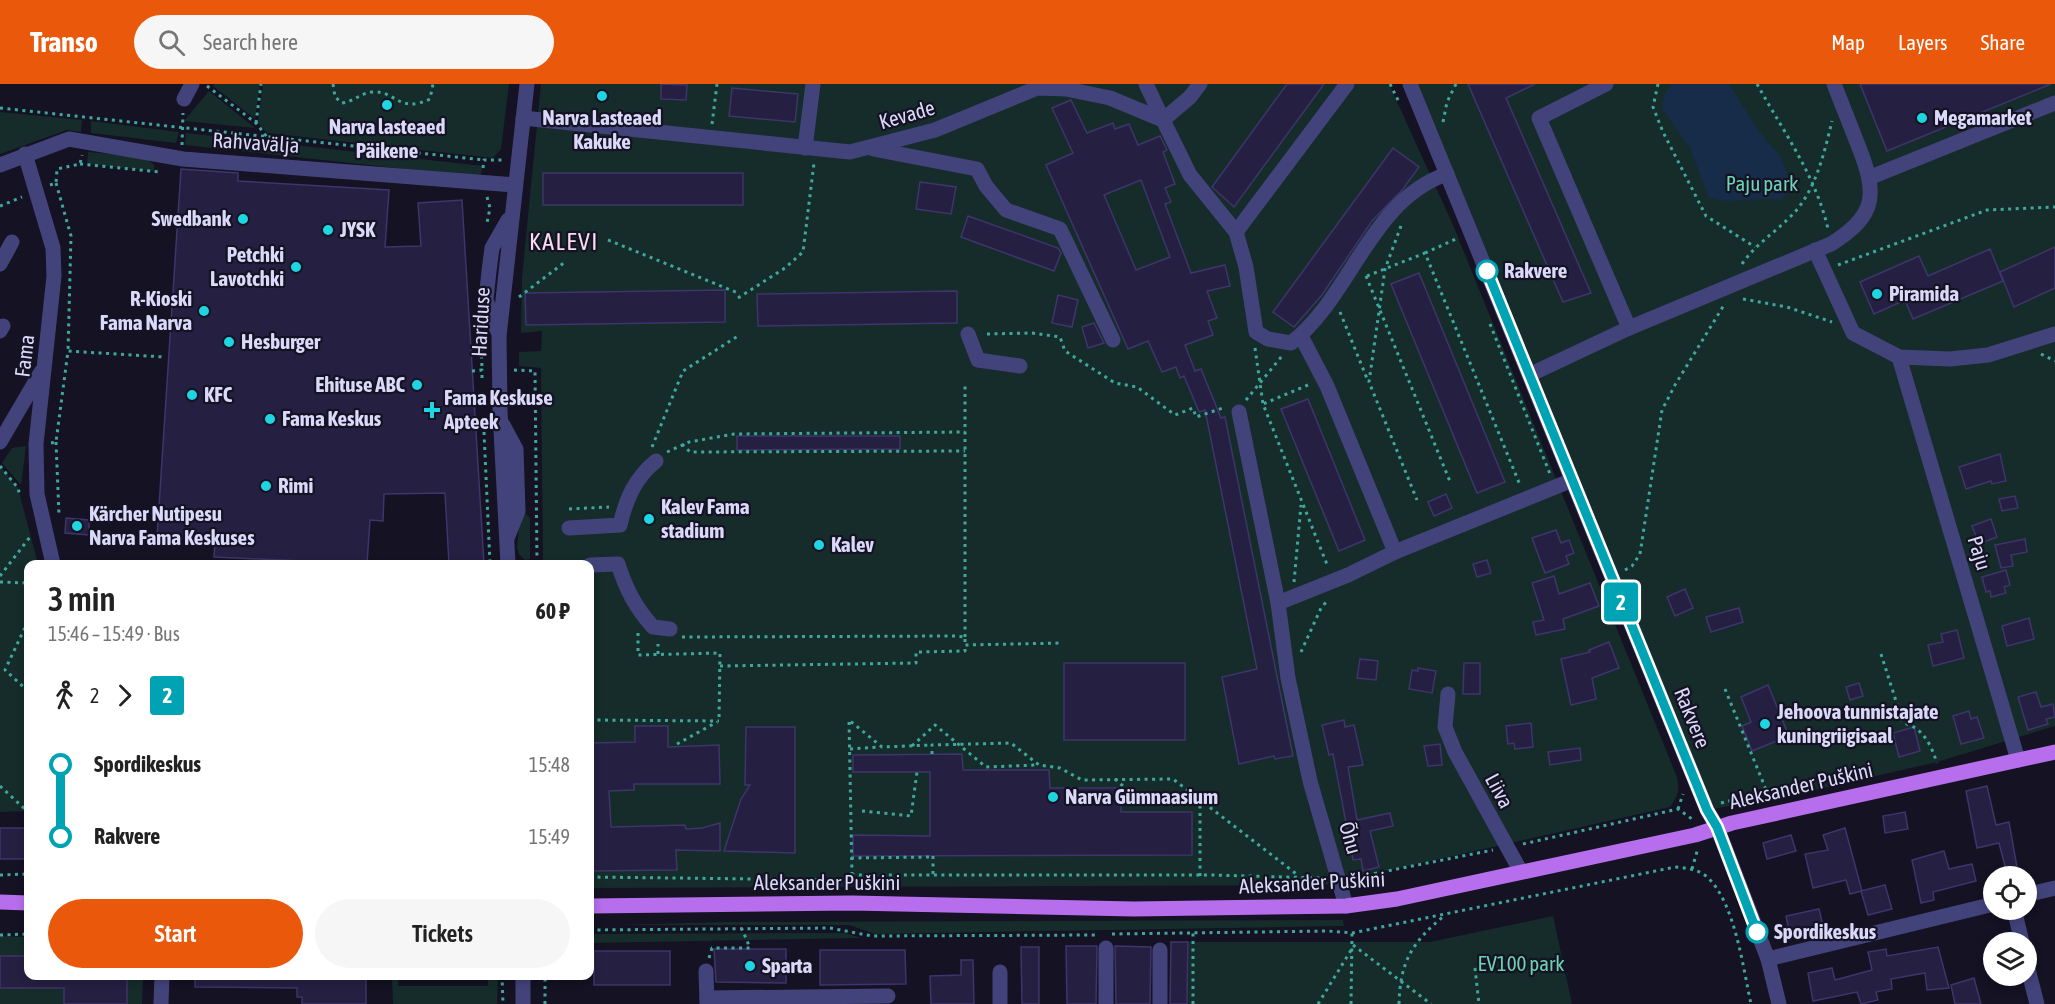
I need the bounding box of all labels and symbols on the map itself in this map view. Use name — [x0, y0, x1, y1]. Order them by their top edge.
marker: Narva Lasteaed Kakuke — [595, 89, 609, 103]
street label: Kevade — [876, 95, 937, 133]
marker: Narva lasteaed Päikene — [380, 98, 394, 112]
place label: Narva Lasteaed Kakuke — [542, 105, 662, 153]
place label: Megamarket — [1934, 105, 2031, 129]
marker: Megamarket — [1915, 111, 1929, 125]
place label: Narva lasteaed Päikene — [329, 114, 445, 162]
street label: Rahvavälja — [212, 127, 300, 157]
park label: Paju park — [1726, 171, 1798, 195]
place label: Swedbank — [152, 206, 232, 230]
marker: Swedbank — [236, 212, 250, 226]
place label: JYSK — [339, 217, 376, 241]
marker: JYSK — [321, 223, 335, 237]
district label: KALEVI — [529, 228, 599, 255]
place label: Petchki Lavotchki — [210, 242, 284, 290]
place label: Rakvere — [1504, 258, 1567, 282]
marker: Petchki Lavotchki — [289, 260, 303, 274]
marker: Rakvere — [1476, 260, 1498, 282]
place label: Piramida — [1889, 281, 1959, 305]
place label: R-Kioski Fama Narva — [100, 286, 192, 334]
street label: Hariduse — [466, 286, 494, 358]
marker: Piramida — [1870, 287, 1884, 301]
marker: R-Kioski Fama Narva — [197, 304, 211, 318]
place label: Hesburger — [241, 329, 321, 353]
street label: Fama — [9, 333, 39, 379]
marker: Hesburger — [222, 335, 236, 349]
place label: Ehituse ABC — [315, 372, 406, 396]
marker: Ehituse ABC — [410, 378, 424, 392]
place label: KFC — [204, 382, 233, 406]
place label: Fama Keskuse Apteek — [443, 385, 553, 433]
marker: KFC — [185, 388, 199, 402]
marker: Fama Keskuse Apteek — [425, 403, 439, 417]
place label: Fama Keskus — [282, 406, 382, 430]
marker: Fama Keskus — [263, 412, 277, 426]
place label: Rimi — [278, 473, 313, 497]
marker: Rimi — [259, 479, 273, 493]
place label: Kalev Fama stadium — [661, 494, 750, 542]
place label: Kärcher Nutipesu Narva Fama Keskuses — [89, 501, 255, 549]
marker: Kalev Fama stadium — [642, 512, 656, 526]
marker: Kärcher Nutipesu Narva Fama Keskuses — [70, 519, 84, 533]
place label: Kalev — [831, 532, 874, 556]
street label: Paju — [1963, 533, 1996, 573]
marker: Kalev — [812, 538, 826, 552]
line badge: 2 — [1602, 582, 1640, 622]
street label: Rakvere — [1670, 684, 1716, 751]
place label: Jehoova tunnistajate kuningriigisaal — [1776, 699, 1939, 747]
marker: Jehoova tunnistajate kuningriigisaal — [1758, 717, 1772, 731]
street label: Aleksander Puškini — [1727, 757, 1875, 813]
street label: Liiva — [1481, 769, 1519, 812]
place label: Narva Gümnaasium — [1065, 784, 1218, 808]
marker: Narva Gümnaasium — [1046, 790, 1060, 804]
street label: Õhu — [1335, 819, 1367, 857]
street label: Aleksander Puškini — [1238, 866, 1386, 898]
street label: Aleksander Puškini — [754, 870, 900, 894]
place label: Spordikeskus — [1774, 919, 1877, 943]
marker: Spordikeskus — [1746, 921, 1768, 943]
park label: EV100 park — [1478, 951, 1564, 975]
place label: Sparta — [762, 953, 813, 977]
marker: Sparta — [743, 959, 757, 973]

